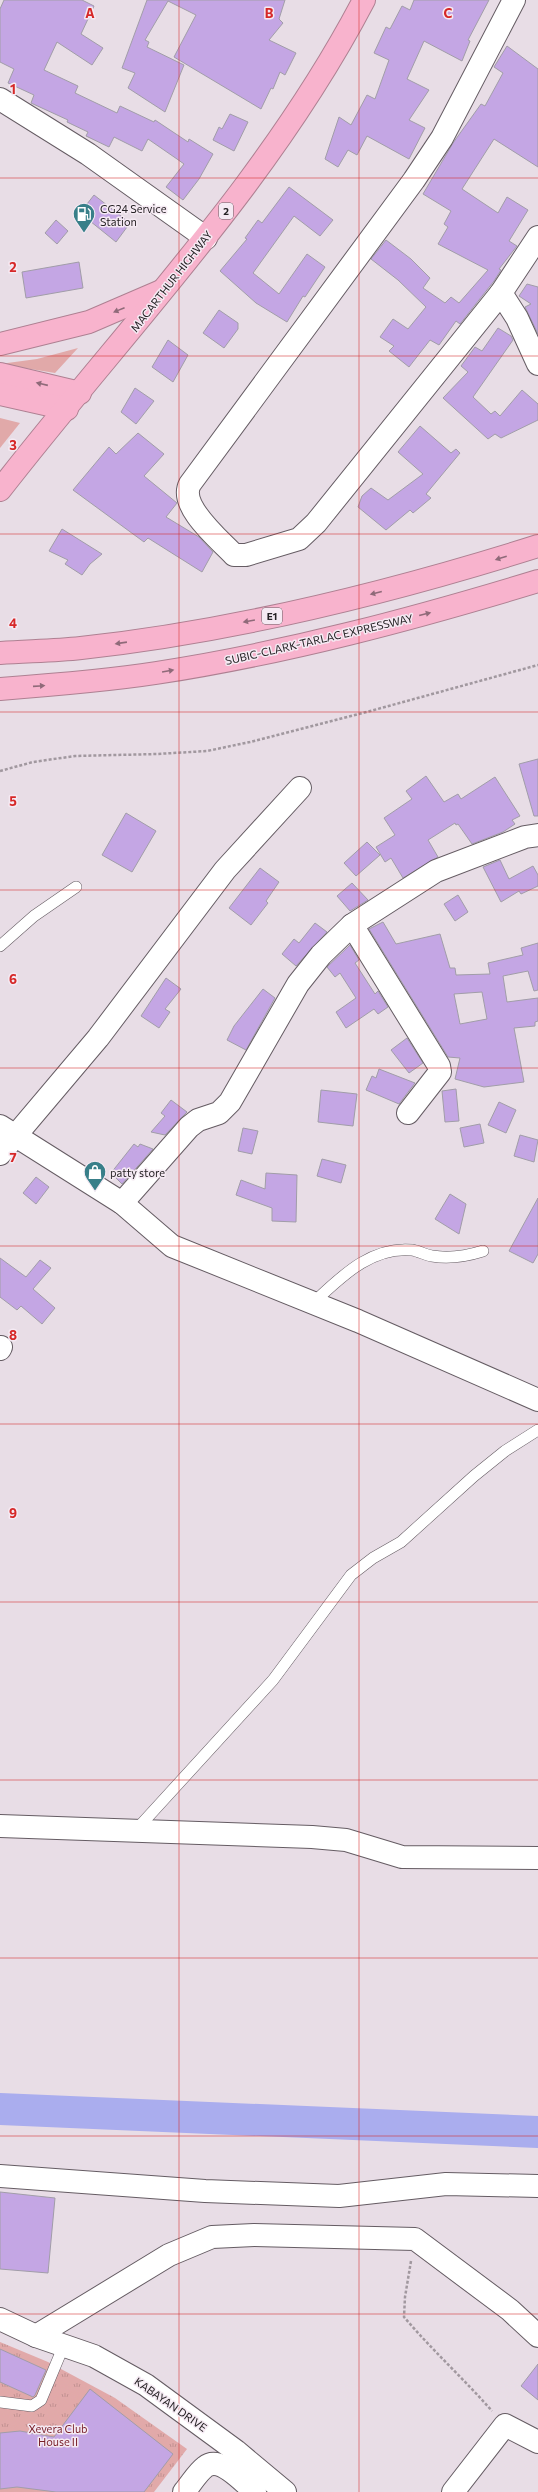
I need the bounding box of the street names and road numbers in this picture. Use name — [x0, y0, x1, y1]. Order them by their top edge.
road number: 2 — [219, 203, 233, 219]
street label: MACARTHUR HIGHWAY — [127, 228, 215, 334]
road number: E1 — [262, 608, 282, 624]
street label: SUBIC-CLARK-TARLAC EXPRESSWAY — [224, 611, 414, 667]
street label: KABAYAN DRIVE — [132, 2374, 210, 2434]

